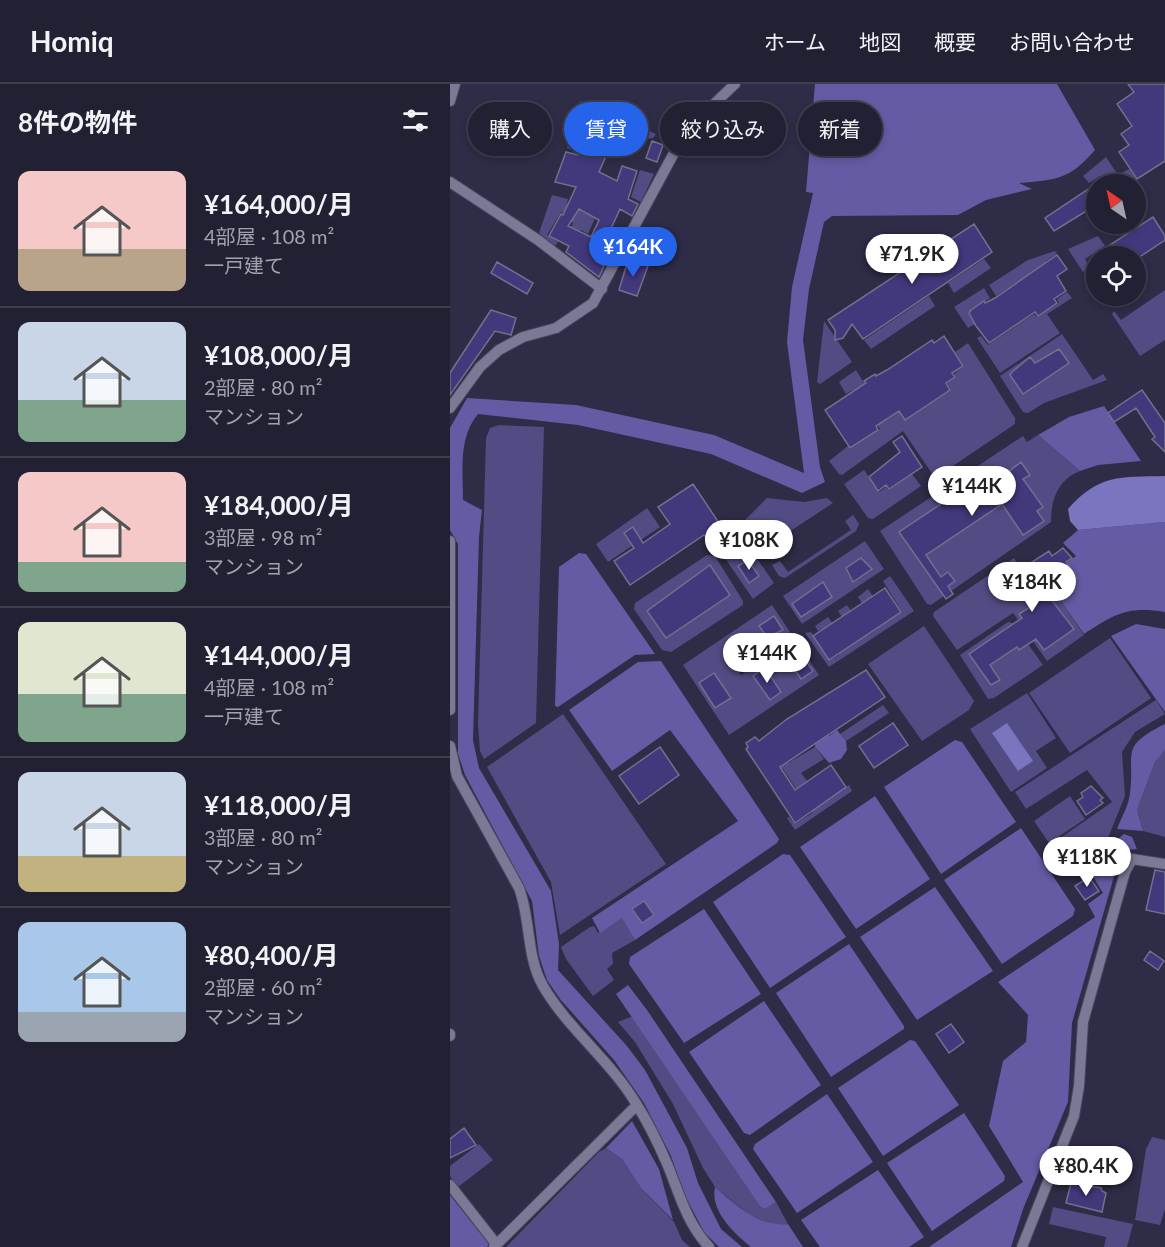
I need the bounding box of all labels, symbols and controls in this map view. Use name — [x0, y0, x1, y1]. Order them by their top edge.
text: Homiq — [30, 24, 114, 58]
text: ホーム — [764, 29, 826, 54]
text: 地図 — [859, 29, 901, 54]
text: 概要 — [934, 29, 976, 54]
text: お問い合わせ — [1009, 29, 1135, 54]
chip: 購入 — [468, 102, 552, 156]
chip: 賃貸 — [564, 102, 648, 156]
chip: 絞り込み — [660, 102, 786, 156]
chip: 新着 — [798, 102, 882, 156]
icon: filters — [399, 104, 432, 137]
text: 8件の物件 — [18, 106, 137, 138]
north arrow — [1086, 174, 1146, 234]
map controls — [1086, 174, 1146, 306]
text: ¥164,000/月 — [204, 188, 354, 220]
icon: home — [66, 195, 138, 267]
text: 4部屋 · 108 m² — [204, 224, 334, 248]
pin: ¥164K — [591, 227, 675, 278]
text: ¥164K — [603, 234, 663, 258]
pin: ¥71.9K — [863, 234, 961, 285]
text: ¥71.9K — [880, 241, 944, 265]
button: locate — [1086, 246, 1146, 306]
text: 一戸建て — [204, 253, 284, 277]
text: ¥108,000/月 — [204, 339, 354, 371]
icon: home — [66, 346, 138, 418]
text: 2部屋 · 80 m² — [204, 375, 323, 399]
text: マンション — [204, 404, 304, 428]
pin: ¥144K — [930, 466, 1014, 517]
text: ¥144K — [942, 473, 1002, 497]
text: ¥184,000/月 — [204, 489, 354, 521]
icon: home — [66, 496, 138, 568]
pin: ¥108K — [707, 520, 791, 571]
text: 3部屋 · 98 m² — [204, 525, 323, 549]
text: ¥108K — [719, 527, 779, 551]
text: マンション — [204, 554, 304, 578]
pin: ¥184K — [990, 562, 1074, 613]
text: ¥184K — [1002, 569, 1062, 593]
pin: ¥144K — [725, 633, 809, 684]
text: ¥144,000/月 — [204, 639, 354, 671]
text: ¥144K — [737, 640, 797, 664]
icon: home — [66, 646, 138, 718]
text: 4部屋 · 108 m² — [204, 675, 334, 699]
text: 一戸建て — [204, 704, 284, 728]
text: ¥118,000/月 — [204, 789, 354, 821]
icon: home — [66, 796, 138, 868]
text: 3部屋 · 80 m² — [204, 825, 323, 849]
pin: ¥118K — [1045, 837, 1129, 888]
text: ¥118K — [1057, 844, 1117, 868]
text: マンション — [204, 854, 304, 878]
text: ¥80,400/月 — [204, 939, 339, 971]
icon: home — [66, 946, 138, 1018]
text: 2部屋 · 60 m² — [204, 975, 323, 999]
text: マンション — [204, 1004, 304, 1028]
pin: ¥80.4K — [1037, 1146, 1135, 1197]
text: ¥80.4K — [1054, 1153, 1118, 1177]

